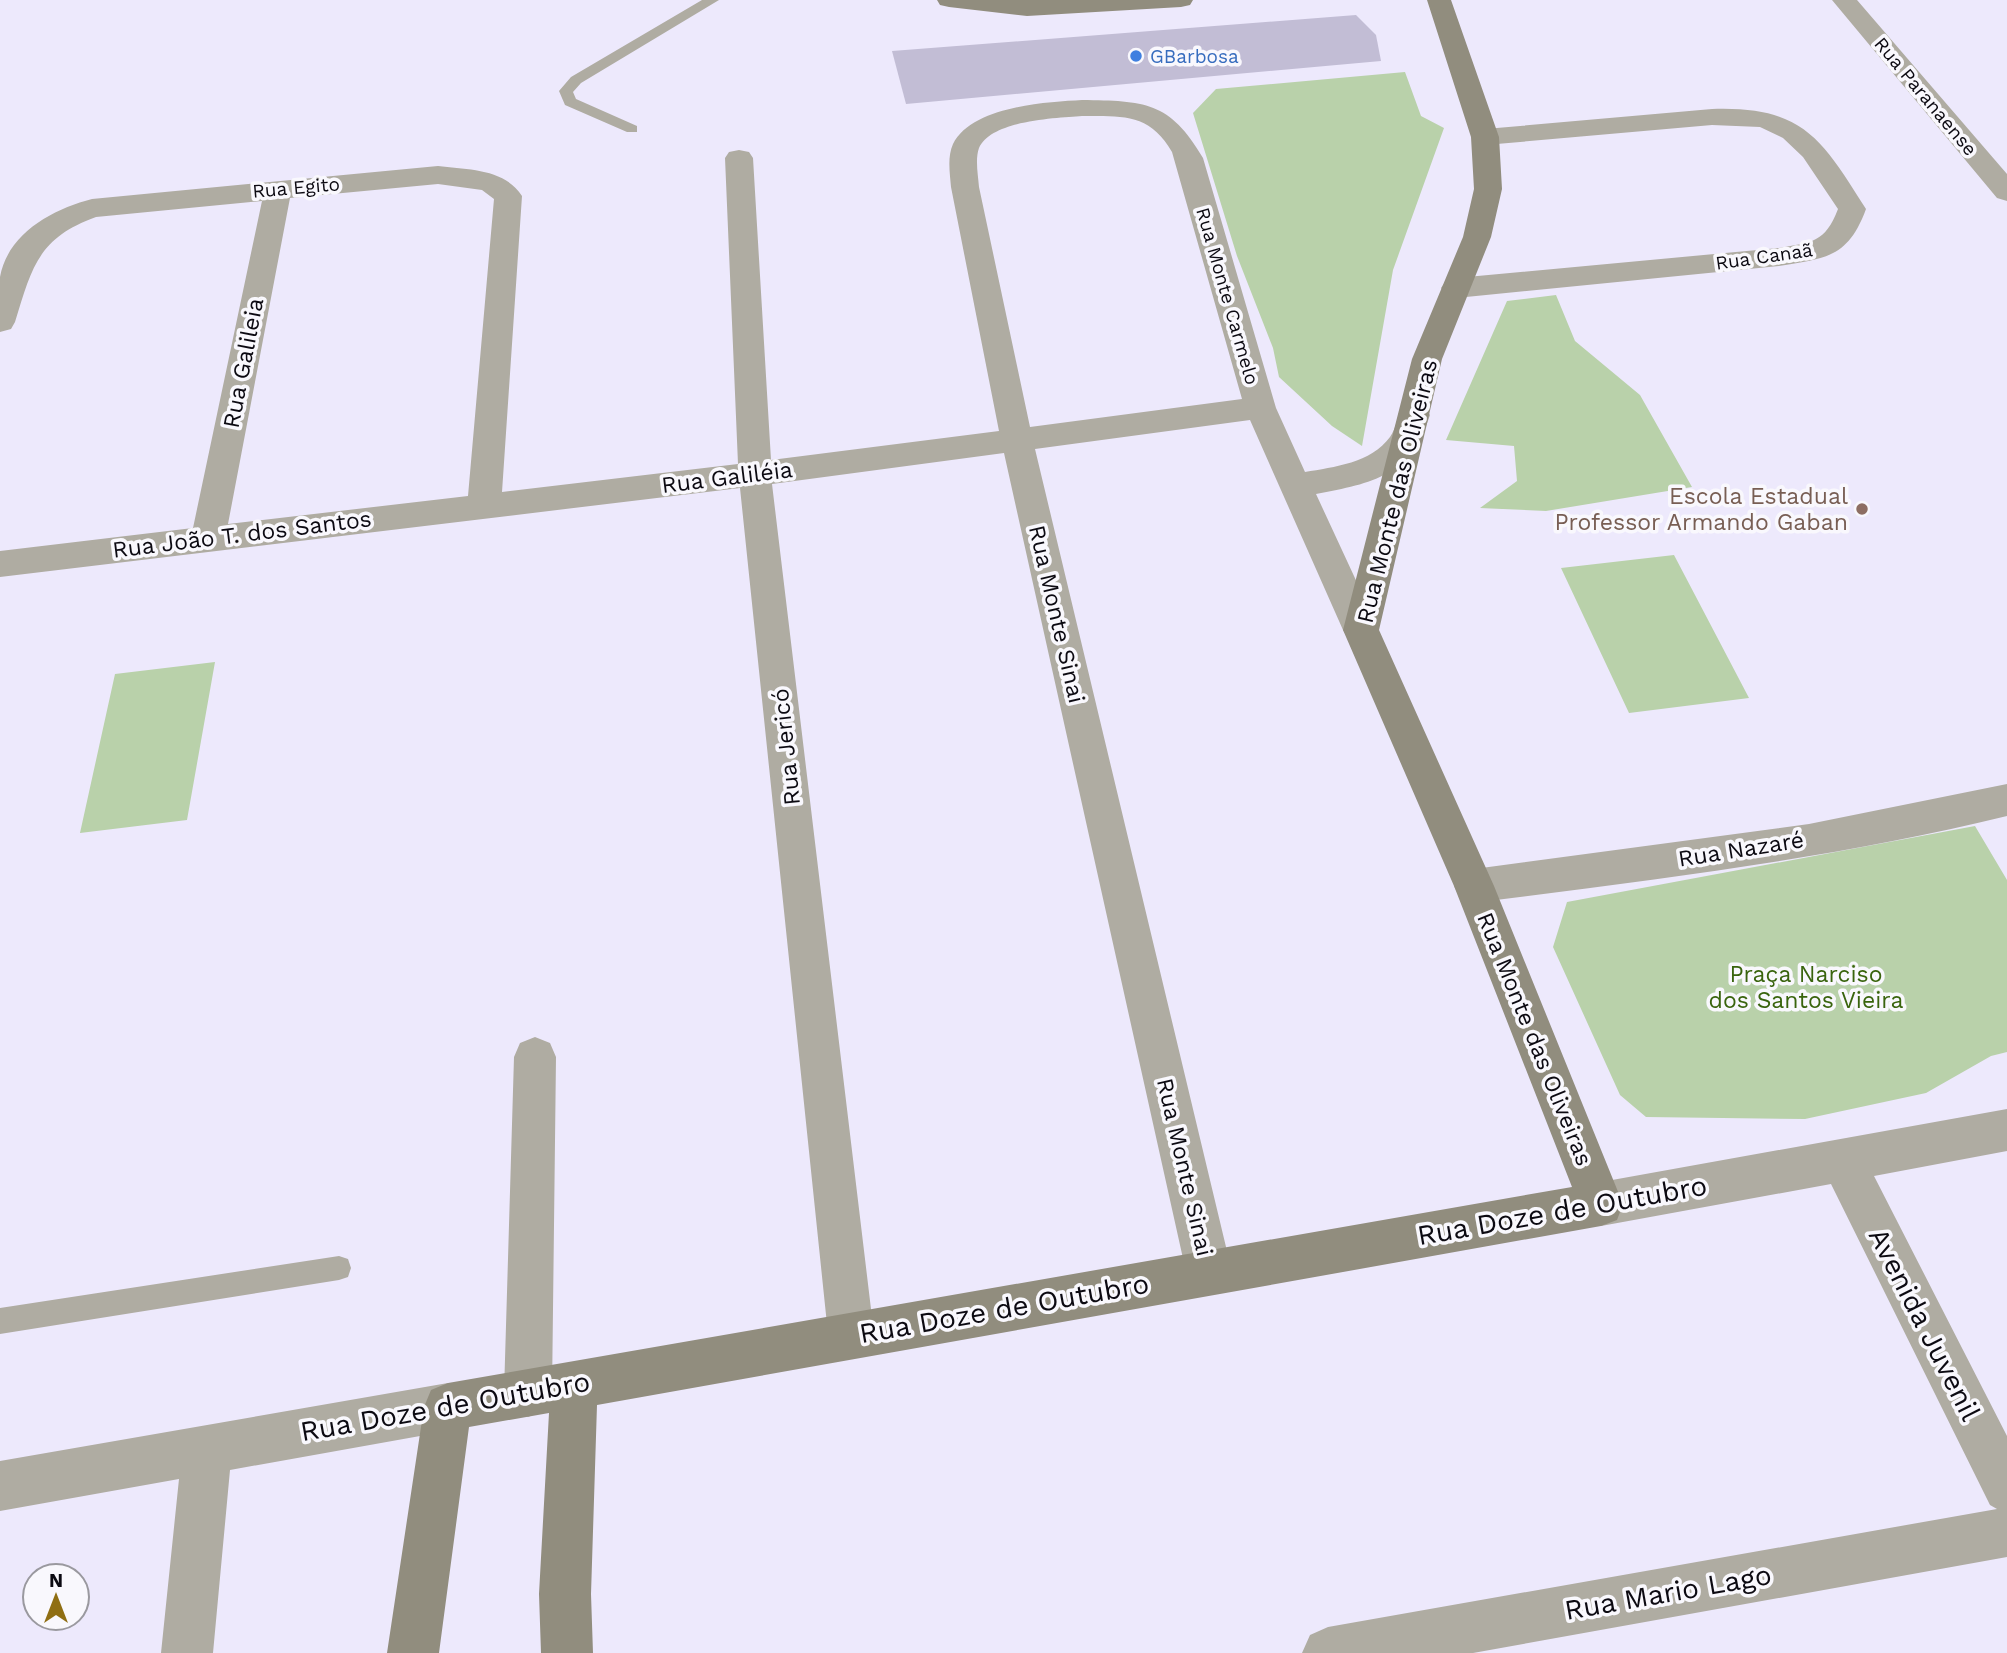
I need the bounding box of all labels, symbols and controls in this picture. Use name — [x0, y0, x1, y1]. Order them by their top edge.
street label: Rua Paranaense — [1869, 32, 1982, 160]
place label: GBarbosa — [1150, 45, 1239, 68]
marker: GBarbosa — [1128, 48, 1144, 64]
street label: Rua Egito — [251, 172, 341, 203]
street label: Rua Monte Carmelo — [1191, 205, 1264, 387]
street label: Rua Canaã — [1714, 238, 1814, 275]
street label: Rua Galileia — [218, 296, 269, 430]
street label: Rua Monte das Oliveiras — [1352, 356, 1443, 626]
street label: Rua Galiléia — [660, 456, 794, 499]
place label: Escola Estadual Professor Armando Gaban — [1554, 483, 1848, 536]
marker: Escola Estadual Professor Armando Gaban — [1854, 501, 1870, 517]
street label: Rua João T. dos Santos — [111, 505, 373, 564]
street label: Rua Monte Sinai — [1023, 523, 1090, 706]
street label: Rua Jericó — [767, 687, 806, 807]
street label: Rua Nazaré — [1676, 826, 1806, 873]
street label: Rua Monte das Oliveiras — [1471, 909, 1598, 1170]
park label: Praça Narciso dos Santos Vieira — [1709, 961, 1903, 1014]
street label: Rua Monte Sinai — [1151, 1076, 1218, 1259]
street label: Rua Doze de Outubro — [1415, 1169, 1709, 1252]
street label: Avenida Juvenil — [1862, 1222, 1987, 1426]
street label: Rua Doze de Outubro — [857, 1267, 1151, 1350]
street label: Rua Doze de Outubro — [298, 1365, 592, 1448]
street label: Rua Mario Lago — [1562, 1558, 1774, 1627]
north arrow — [21, 1562, 91, 1632]
text: N — [49, 1569, 63, 1592]

